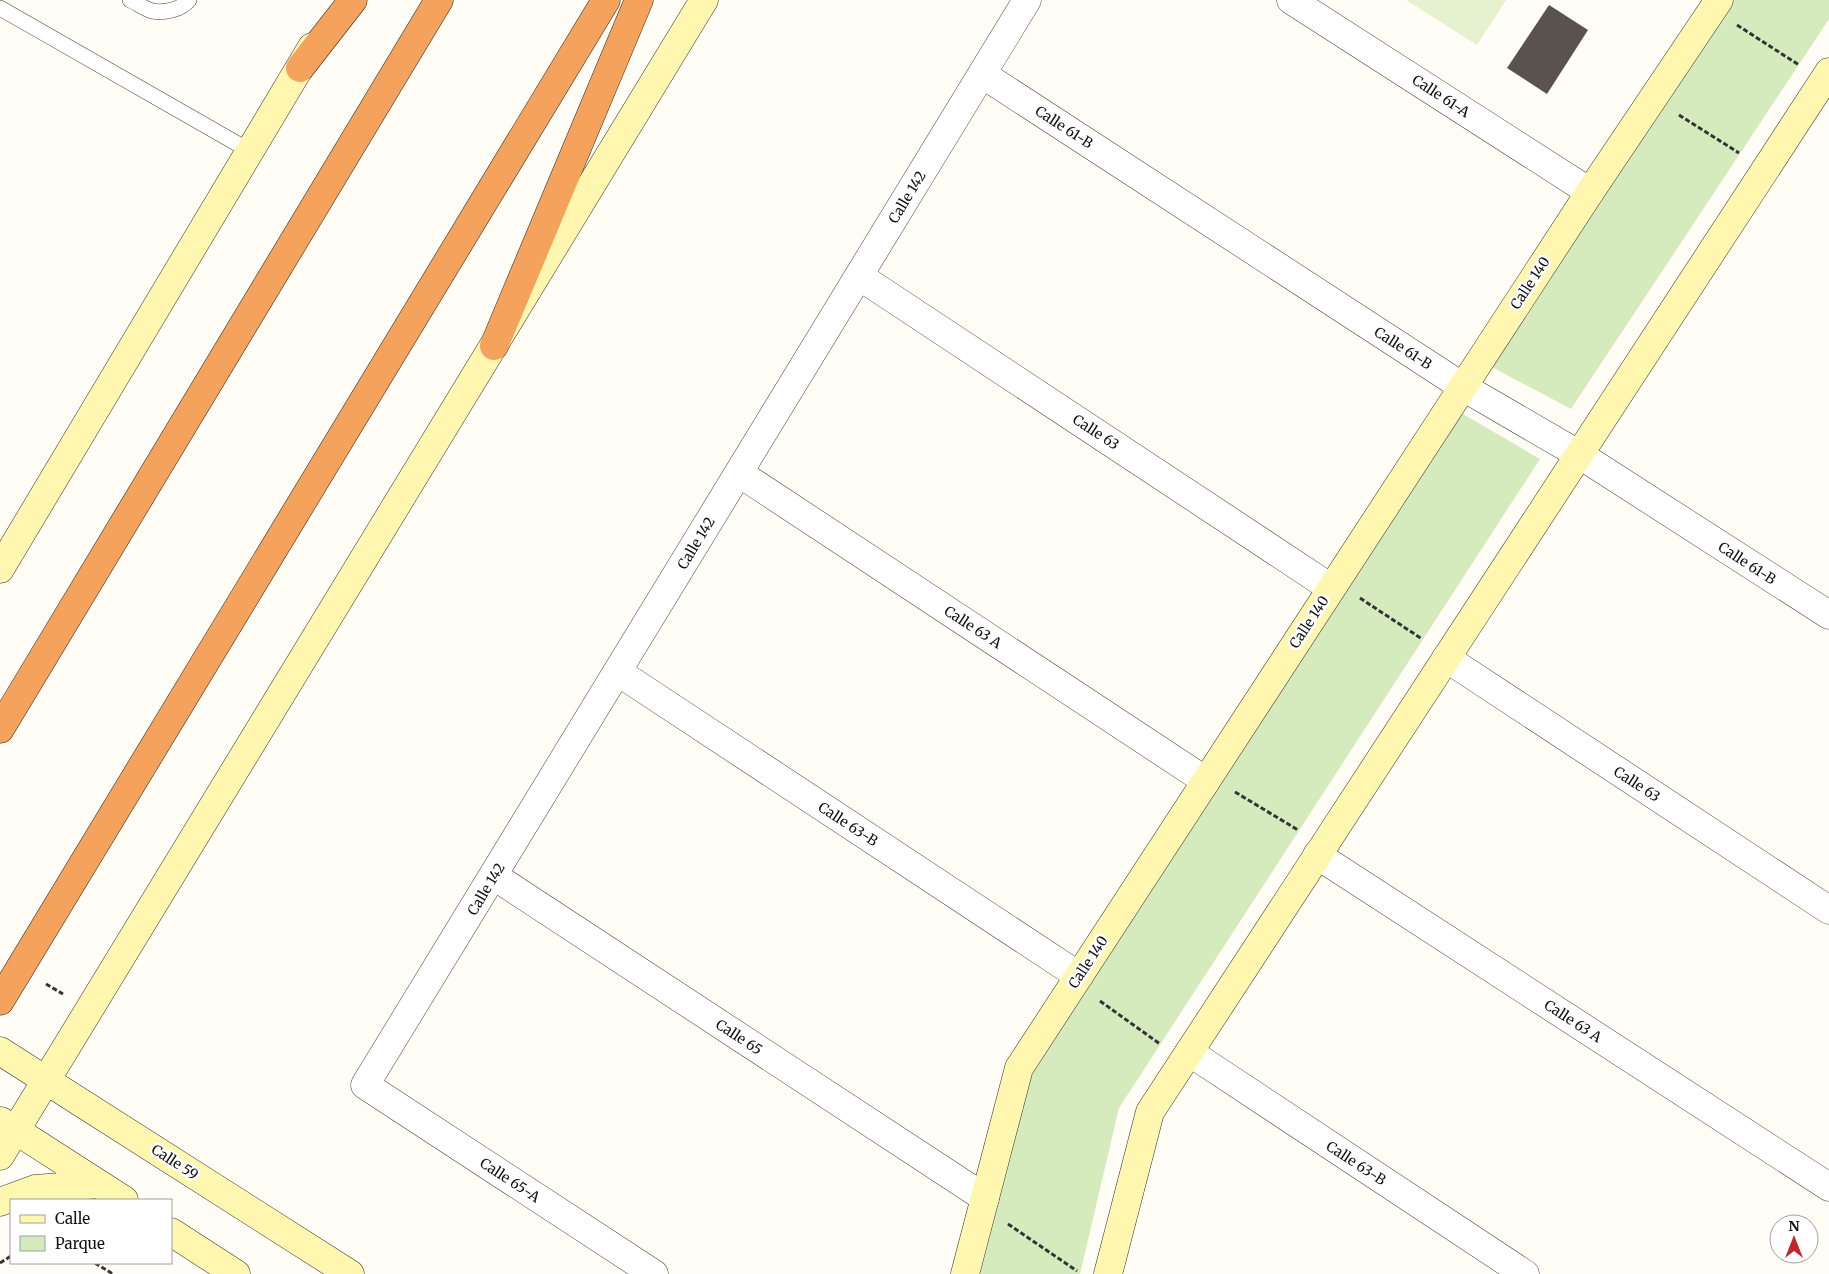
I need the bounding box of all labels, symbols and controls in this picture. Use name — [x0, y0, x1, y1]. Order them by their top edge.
street label: Calle 61-A — [1409, 71, 1473, 121]
street label: Calle 61-B — [1032, 102, 1096, 152]
street label: Calle 142 — [884, 168, 930, 226]
street label: Calle 140 — [1506, 253, 1554, 313]
street label: Calle 61-B — [1371, 323, 1435, 373]
street label: Calle 63 — [1069, 410, 1123, 454]
street label: Calle 142 — [673, 514, 719, 572]
street label: Calle 61-B — [1715, 538, 1779, 588]
street label: Calle 140 — [1285, 592, 1333, 652]
street label: Calle 63 A — [941, 602, 1005, 652]
street label: Calle 63 — [1610, 762, 1664, 806]
street label: Calle 63-B — [815, 798, 881, 850]
street label: Calle 142 — [463, 860, 509, 918]
street label: Calle 140 — [1064, 932, 1112, 992]
street label: Calle 63 A — [1541, 996, 1605, 1046]
street label: Calle 65 — [712, 1015, 766, 1059]
street label: Calle 63-B — [1323, 1137, 1389, 1189]
street label: Calle 59 — [148, 1140, 202, 1184]
street label: Calle 65-A — [476, 1154, 544, 1206]
legend — [10, 1199, 172, 1264]
text: Calle — [55, 1209, 90, 1228]
north arrow — [1769, 1214, 1819, 1264]
text: N — [1788, 1217, 1800, 1235]
text: Parque — [55, 1234, 105, 1253]

